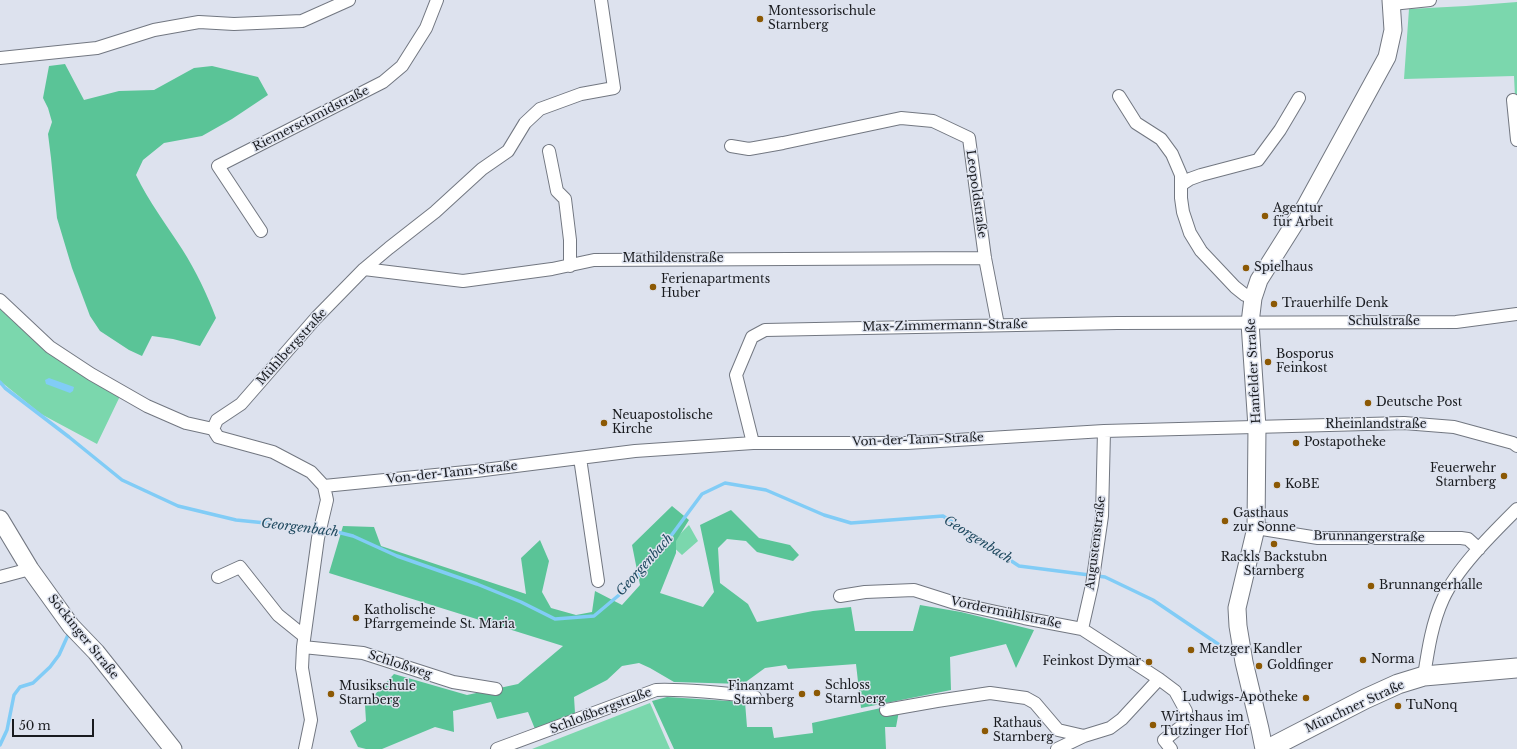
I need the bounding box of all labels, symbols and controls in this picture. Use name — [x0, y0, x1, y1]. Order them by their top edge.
place label: Montessorischule Starnberg — [768, 5, 876, 33]
marker: Montessorischule Starnberg — [755, 14, 765, 24]
street label: Riemerschmidstraße — [250, 83, 372, 155]
street label: Leopoldstraße — [963, 149, 989, 239]
place label: Agentur für Arbeit — [1273, 202, 1333, 230]
marker: Agentur für Arbeit — [1260, 211, 1270, 221]
street label: Mathildenstraße — [622, 252, 724, 266]
place label: Spielhaus — [1254, 261, 1313, 275]
marker: Spielhaus — [1241, 263, 1251, 273]
place label: Ferienapartments Huber — [661, 273, 770, 301]
marker: Ferienapartments Huber — [648, 282, 658, 292]
place label: Trauerhilfe Denk — [1282, 297, 1388, 311]
marker: Trauerhilfe Denk — [1269, 299, 1279, 309]
street label: Mühlbergstraße — [254, 306, 330, 388]
street label: Schulstraße — [1348, 315, 1420, 329]
street label: Max-Zimmermann-Straße — [862, 317, 1028, 335]
street label: Hanfelder Straße — [1244, 318, 1264, 424]
place label: Bosporus Feinkost — [1276, 348, 1334, 376]
marker: Bosporus Feinkost — [1263, 357, 1273, 367]
place label: Deutsche Post — [1376, 396, 1462, 410]
marker: Deutsche Post — [1363, 398, 1373, 408]
place label: Neuapostolische Kirche — [612, 409, 713, 437]
marker: Neuapostolische Kirche — [599, 418, 609, 428]
street label: Rheinlandstraße — [1325, 418, 1427, 432]
street label: Von-der-Tann-Straße — [852, 431, 984, 449]
place label: Postapotheke — [1304, 436, 1386, 450]
marker: Postapotheke — [1291, 438, 1301, 448]
street label: Von-der-Tann-Straße — [386, 459, 518, 487]
place label: Feuerwehr Starnberg — [1430, 462, 1496, 490]
marker: Feuerwehr Starnberg — [1499, 471, 1509, 481]
place label: KoBE — [1285, 478, 1319, 492]
marker: KoBE — [1272, 480, 1282, 490]
street label: Augustenstraße — [1083, 495, 1109, 591]
place label: Gasthaus zur Sonne — [1233, 507, 1296, 535]
water label: Georgenbach — [941, 513, 1015, 567]
water label: Georgenbach — [260, 516, 340, 540]
marker: Gasthaus zur Sonne — [1220, 516, 1230, 526]
street label: Brunnangerstraße — [1313, 529, 1425, 545]
water label: Georgenbach — [613, 531, 677, 599]
marker: Rackls Backstubn Starnberg — [1269, 539, 1279, 549]
place label: Rackls Backstubn Starnberg — [1221, 551, 1327, 579]
place label: Brunnangerhalle — [1379, 579, 1483, 593]
marker: Brunnangerhalle — [1366, 581, 1376, 591]
street label: Söckinger Straße — [44, 592, 122, 682]
street label: Vordermühlstraße — [949, 594, 1063, 632]
place label: Katholische Pfarrgemeinde St. Maria — [364, 604, 515, 632]
marker: Katholische Pfarrgemeinde St. Maria — [351, 613, 361, 623]
place label: Metzger Kandler — [1199, 643, 1302, 657]
marker: Metzger Kandler — [1186, 645, 1196, 655]
street label: Schloßweg — [366, 648, 434, 682]
place label: Norma — [1371, 653, 1415, 667]
place label: Feinkost Dymar — [1042, 655, 1141, 669]
marker: Norma — [1358, 655, 1368, 665]
marker: Feinkost Dymar — [1144, 657, 1154, 667]
place label: Goldfinger — [1267, 659, 1333, 673]
marker: Goldfinger — [1254, 661, 1264, 671]
street label: Münchner Straße — [1303, 678, 1407, 736]
place label: Schloss Starnberg — [825, 679, 885, 707]
place label: Musikschule Starnberg — [339, 680, 416, 708]
place label: Finanzamt Starnberg — [728, 680, 794, 708]
street label: Schloßbergstraße — [548, 685, 654, 737]
marker: Schloss Starnberg — [812, 688, 822, 698]
marker: Musikschule Starnberg — [326, 689, 336, 699]
marker: Finanzamt Starnberg — [797, 689, 807, 699]
place label: Ludwigs-Apotheke — [1182, 691, 1298, 705]
marker: Ludwigs-Apotheke — [1301, 693, 1311, 703]
place label: TuNonq — [1406, 699, 1457, 713]
marker: TuNonq — [1393, 701, 1403, 711]
scale bar — [14, 711, 96, 737]
place label: Wirtshaus im Tutzinger Hof — [1161, 711, 1248, 739]
place label: Rathaus Starnberg — [993, 717, 1053, 745]
text: 50 m — [19, 718, 51, 733]
marker: Wirtshaus im Tutzinger Hof — [1148, 720, 1158, 730]
marker: Rathaus Starnberg — [980, 726, 990, 736]

